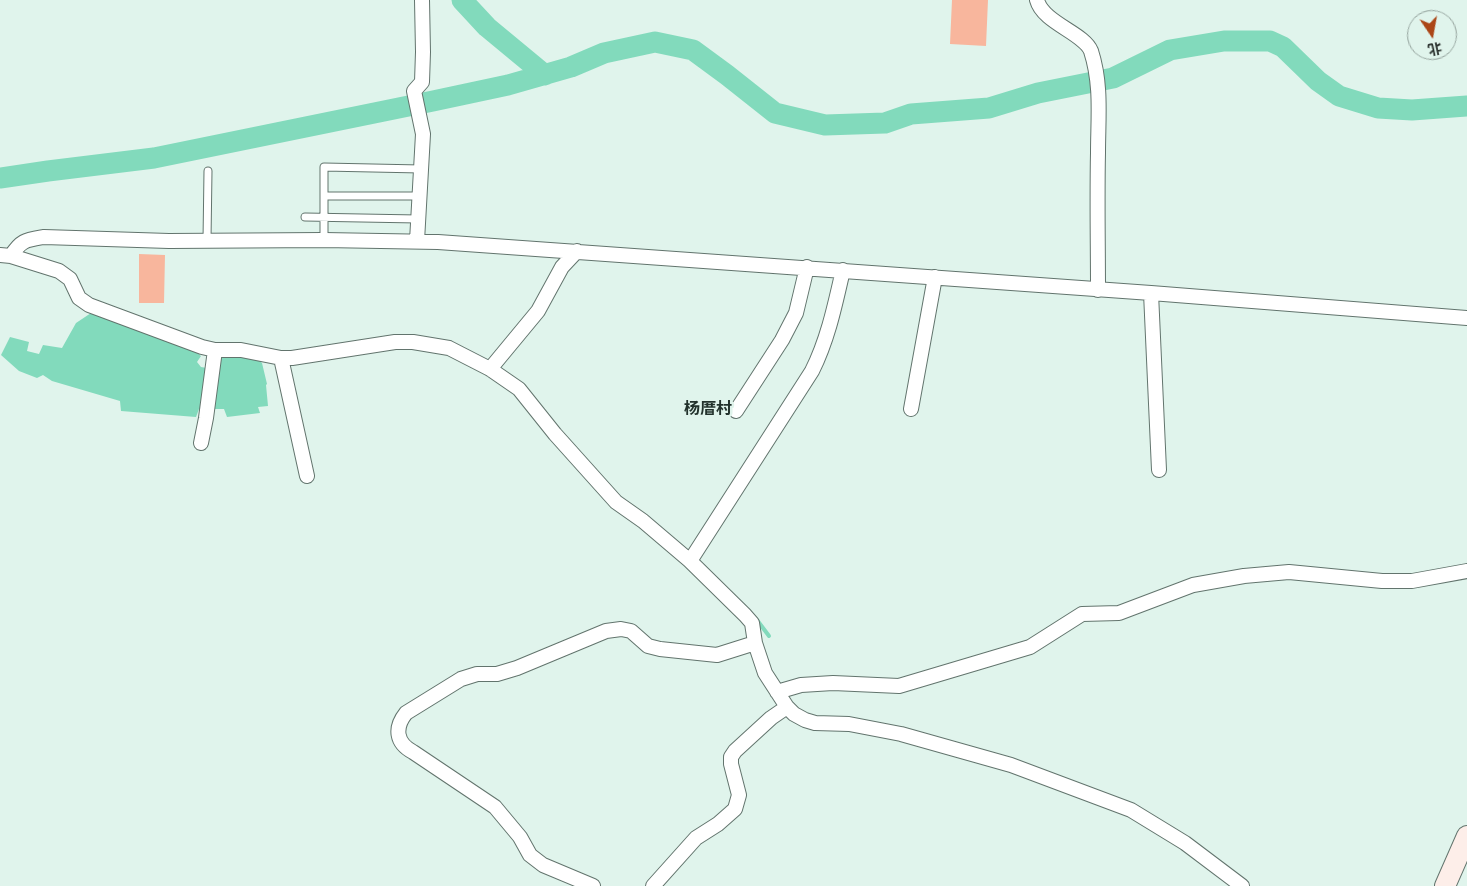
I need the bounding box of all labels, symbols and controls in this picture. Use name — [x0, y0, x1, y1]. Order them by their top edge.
north arrow — [1407, 10, 1457, 60]
text: 北 — [1426, 38, 1444, 59]
district label: 杨厝村 — [684, 399, 732, 419]

